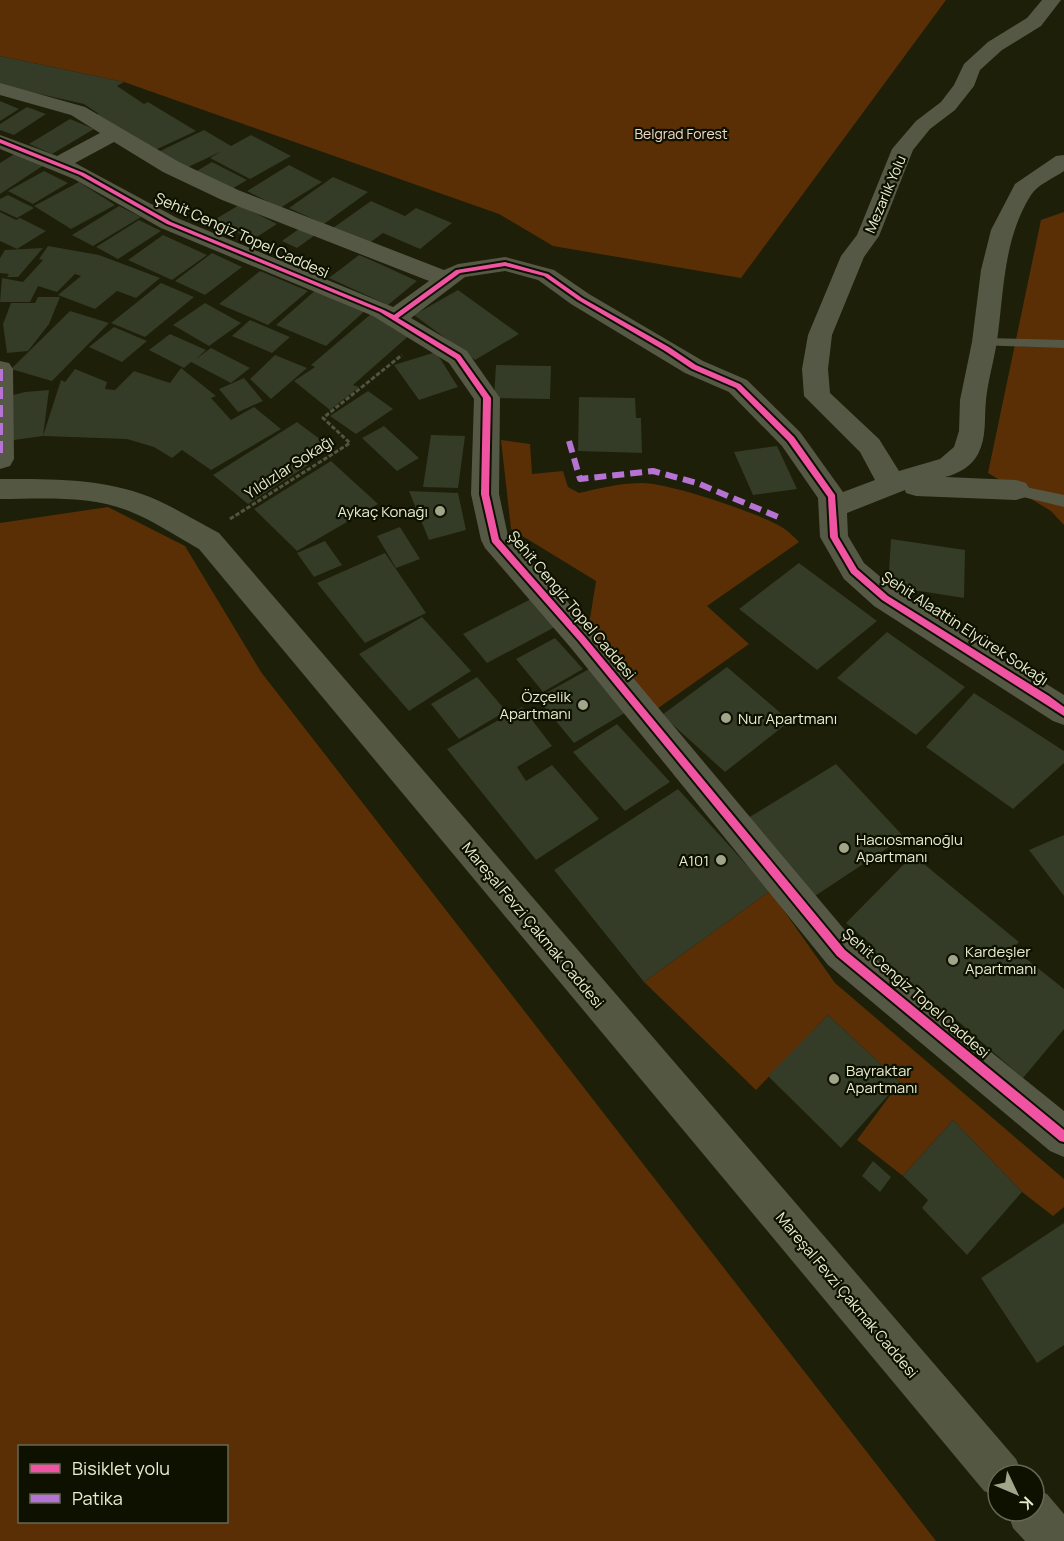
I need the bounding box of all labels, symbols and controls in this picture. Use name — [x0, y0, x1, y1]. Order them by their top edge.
park label: Belgrad Forest — [634, 124, 728, 143]
street label: Mezarlık Yolu — [860, 152, 910, 236]
street label: Şehit Cengiz Topel Caddesi — [152, 187, 332, 283]
street label: Yıldızlar Sokağı — [240, 430, 338, 504]
place label: Aykaç Konağı — [337, 501, 428, 522]
marker: Aykaç Konağı — [433, 504, 447, 518]
street label: Şehit Cengiz Topel Caddesi — [503, 526, 641, 684]
street label: Şehit Alaattin Elyürek Sokağı — [877, 566, 1053, 690]
place label: Özçelik Apartmanı — [499, 686, 572, 724]
marker: Özçelik Apartmanı — [576, 698, 590, 712]
place label: Nur Apartmanı — [738, 708, 837, 729]
marker: Nur Apartmanı — [719, 711, 733, 725]
place label: Hacıosmanoğlu Apartmanı — [856, 829, 963, 867]
street label: Mareşal Fevzi Çakmak Caddesi — [457, 838, 609, 1012]
marker: Hacıosmanoğlu Apartmanı — [837, 841, 851, 855]
place label: A101 — [679, 850, 709, 871]
marker: A101 — [714, 853, 728, 867]
street label: Şehit Cengiz Topel Caddesi — [838, 923, 994, 1063]
place label: Kardeşler Apartmanı — [965, 941, 1037, 979]
marker: Kardeşler Apartmanı — [946, 953, 960, 967]
place label: Bayraktar Apartmanı — [846, 1060, 918, 1098]
marker: Bayraktar Apartmanı — [827, 1072, 841, 1086]
street label: Mareşal Fevzi Çakmak Caddesi — [771, 1208, 923, 1382]
legend — [18, 1445, 228, 1523]
text: Bisiklet yolu — [72, 1456, 170, 1480]
north arrow — [986, 1463, 1046, 1523]
text: Patika — [72, 1486, 123, 1510]
text: K — [1015, 1492, 1038, 1515]

